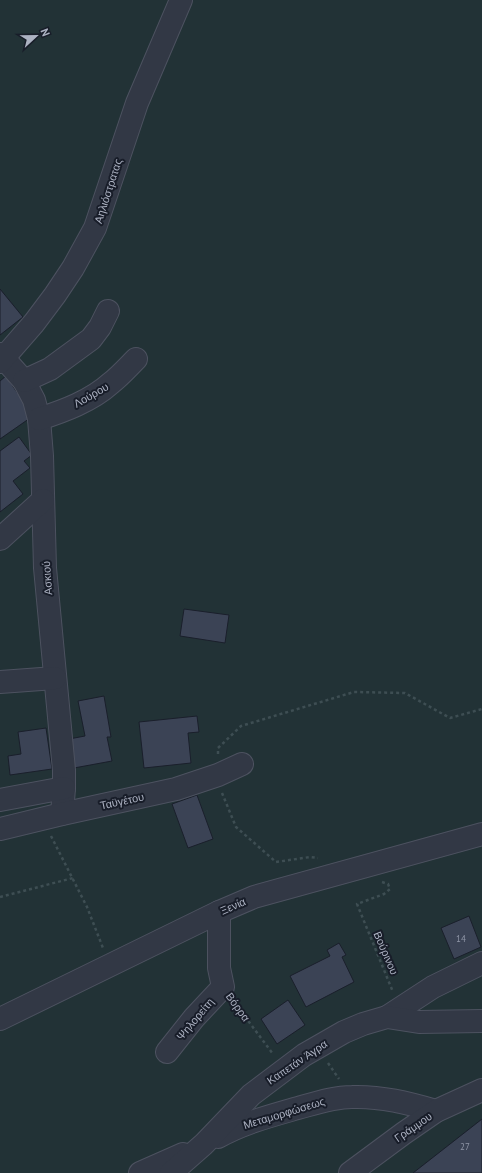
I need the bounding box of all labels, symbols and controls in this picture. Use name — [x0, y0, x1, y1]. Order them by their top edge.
north arrow — [16, 16, 56, 56]
text: N — [37, 26, 53, 38]
street label: Αηλιόστρατας — [91, 157, 125, 225]
street label: Λούρου — [71, 379, 111, 411]
street label: Ασκιού — [39, 560, 55, 596]
street label: Ταϋγέτου — [99, 790, 145, 812]
street label: Ξενία — [218, 894, 248, 918]
street label: Βούρινου — [371, 929, 401, 977]
house number: 14 — [456, 933, 466, 944]
street label: Βόρρα — [223, 990, 254, 1025]
street label: Ψηλορείτη — [173, 995, 217, 1043]
street label: Καπετάν Άγρα — [264, 1036, 330, 1087]
street label: Μεταμορφώσεως — [242, 1094, 326, 1132]
street label: Γράμμου — [391, 1109, 435, 1145]
house number: 27 — [460, 1141, 470, 1152]

